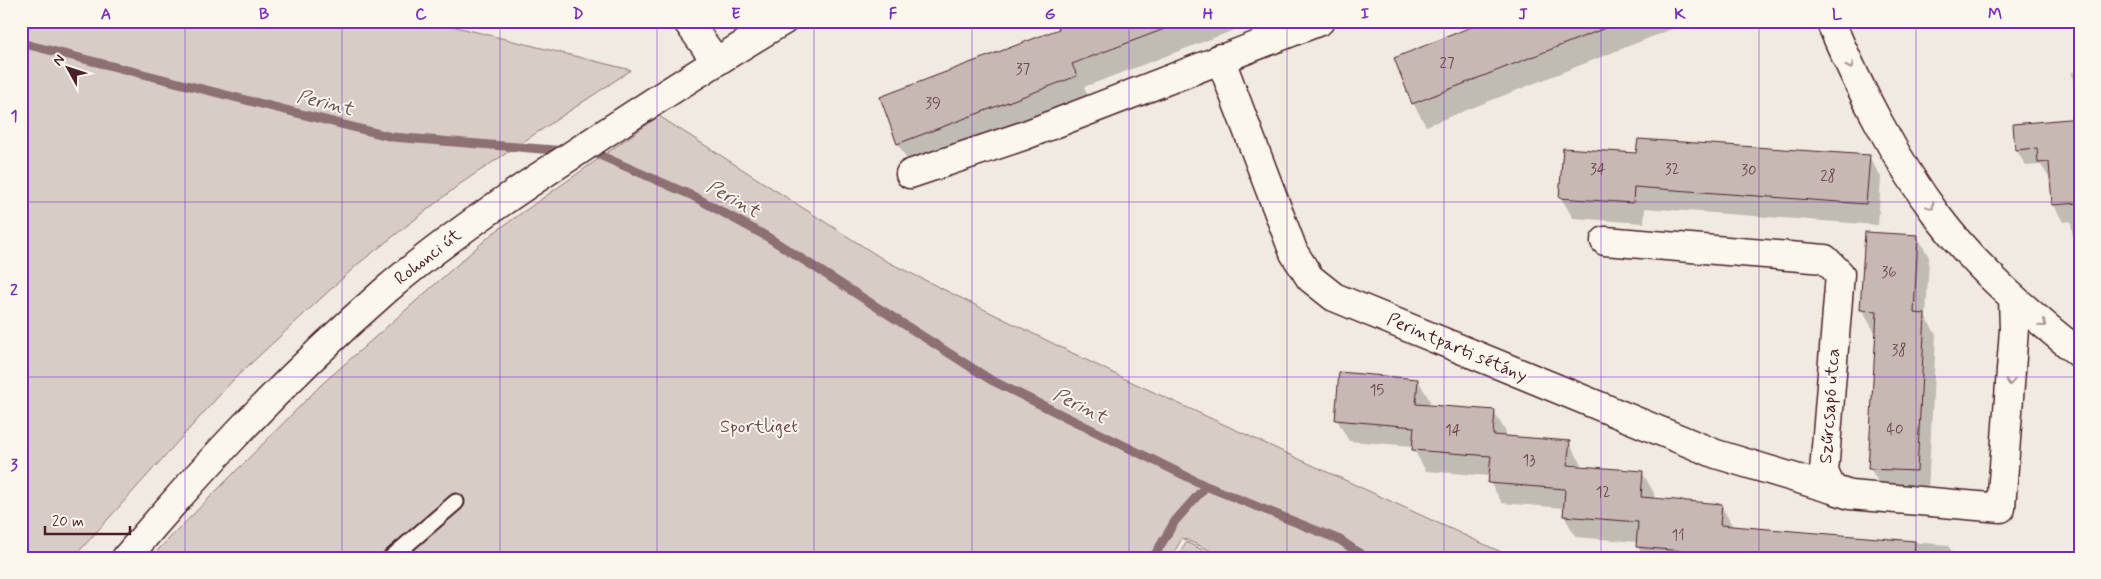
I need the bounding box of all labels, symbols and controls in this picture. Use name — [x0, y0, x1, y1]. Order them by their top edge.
text: A — [101, 4, 111, 25]
text: B — [259, 4, 269, 25]
text: C — [415, 4, 427, 25]
text: D — [572, 4, 584, 25]
text: E — [731, 4, 741, 25]
text: F — [889, 4, 898, 25]
text: G — [1045, 4, 1056, 25]
text: H — [1203, 4, 1214, 25]
text: I — [1361, 4, 1370, 25]
text: J — [1518, 4, 1528, 25]
text: K — [1674, 4, 1686, 25]
text: L — [1832, 4, 1843, 25]
text: M — [1988, 4, 2002, 25]
north arrow — [42, 42, 92, 92]
text: N — [49, 51, 69, 70]
house number: 27 — [1440, 54, 1455, 74]
house number: 37 — [1016, 60, 1031, 80]
one-way arrow — [1843, 61, 1854, 70]
water label: Perint — [294, 84, 356, 122]
house number: 39 — [925, 94, 941, 114]
text: 1 — [10, 106, 18, 127]
house number: 34 — [1590, 160, 1606, 180]
house number: 32 — [1665, 160, 1679, 180]
house number: 30 — [1741, 161, 1757, 181]
house number: 28 — [1820, 167, 1836, 187]
water label: Perint — [702, 174, 765, 224]
one-way arrow — [1925, 200, 1934, 210]
street label: Rohonci út — [389, 223, 467, 291]
house number: 36 — [1881, 263, 1897, 283]
text: 2 — [10, 280, 18, 301]
street label: Perintparti sétány — [1383, 308, 1531, 388]
one-way arrow — [2037, 318, 2046, 327]
house number: 38 — [1891, 341, 1907, 361]
street label: Szűrcsapó utca — [1814, 348, 1846, 464]
one-way arrow — [2005, 378, 2016, 386]
house number: 15 — [1370, 381, 1384, 401]
water label: Perint — [1049, 382, 1112, 430]
park label: Sportliget — [720, 415, 798, 439]
house number: 40 — [1886, 420, 1904, 440]
house number: 14 — [1445, 421, 1461, 441]
house number: 13 — [1522, 451, 1536, 471]
text: 3 — [10, 455, 18, 476]
house number: 12 — [1596, 483, 1610, 503]
scale bar — [45, 504, 130, 536]
text: 20 m — [52, 512, 84, 532]
house number: 11 — [1671, 526, 1685, 546]

